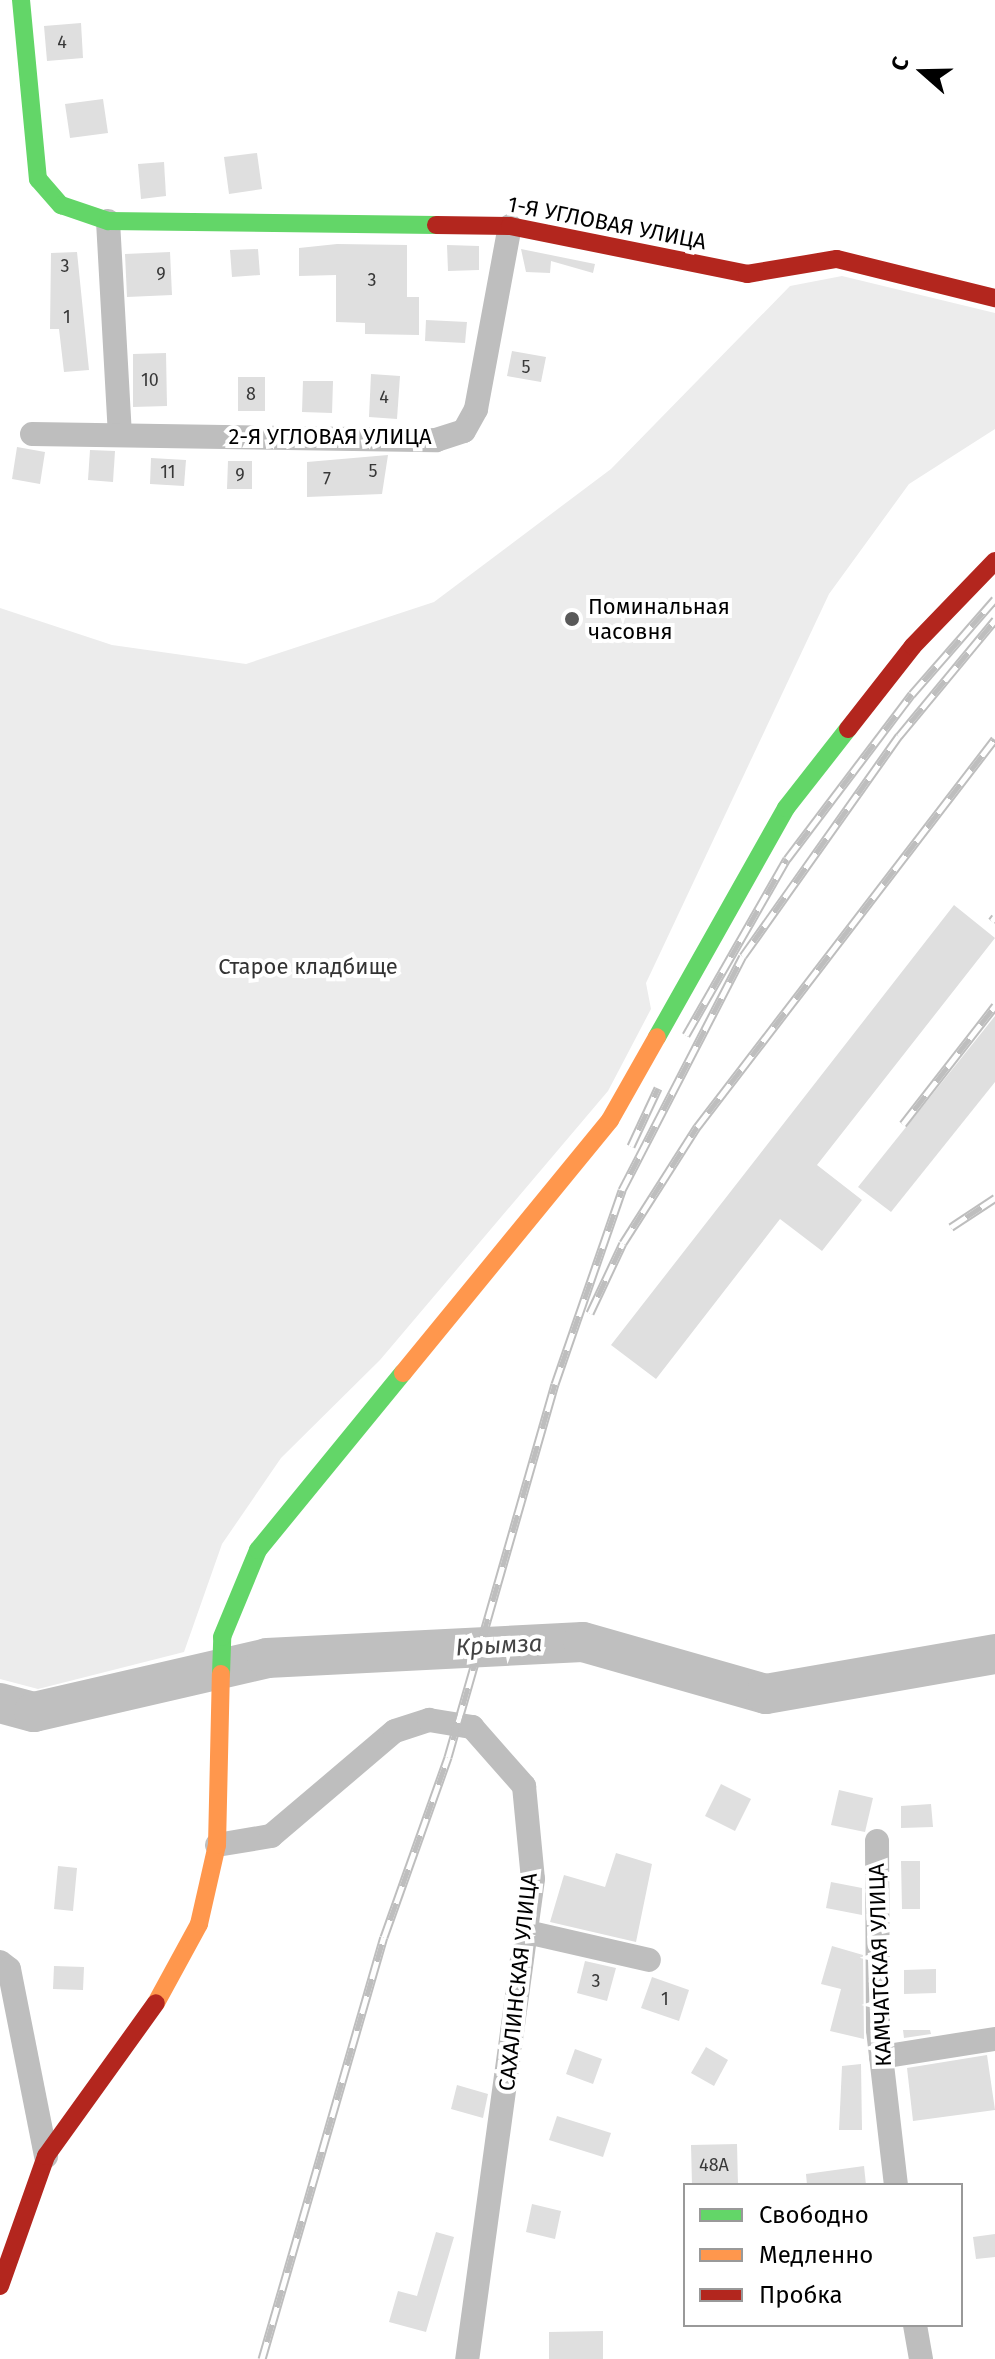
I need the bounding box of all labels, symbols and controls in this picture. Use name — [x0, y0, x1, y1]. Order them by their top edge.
house number: 4 — [57, 31, 67, 53]
north arrow — [883, 32, 963, 112]
text: С — [885, 53, 915, 74]
street label: 1-Я УГЛОВАЯ УЛИЦА — [506, 191, 708, 255]
house number: 3 — [61, 255, 69, 277]
house number: 9 — [156, 263, 166, 285]
house number: 3 — [368, 269, 376, 291]
house number: 1 — [63, 306, 71, 328]
house number: 5 — [521, 356, 531, 378]
house number: 10 — [141, 369, 159, 391]
house number: 8 — [246, 383, 256, 405]
house number: 4 — [379, 386, 389, 408]
street label: 2-Я УГЛОВАЯ УЛИЦА — [228, 424, 432, 450]
house number: 5 — [368, 460, 378, 482]
house number: 11 — [160, 461, 176, 483]
house number: 9 — [235, 464, 245, 486]
house number: 7 — [323, 468, 331, 490]
place label: Поминальная часовня — [588, 593, 730, 644]
marker: Поминальная часовня — [563, 610, 581, 628]
park label: Старое кладбище — [218, 954, 398, 980]
water label: Крымза — [455, 1629, 543, 1663]
street label: КАМЧАТСКАЯ УЛИЦА — [863, 1863, 897, 2067]
street label: САХАЛИНСКАЯ УЛИЦА — [493, 1872, 543, 2092]
house number: 3 — [592, 1970, 600, 1992]
house number: 1 — [661, 1988, 669, 2010]
house number: 48А — [699, 2154, 729, 2176]
legend — [683, 2183, 963, 2327]
text: Свободно — [759, 2201, 869, 2229]
text: Медленно — [759, 2241, 873, 2269]
text: Пробка — [759, 2281, 843, 2309]

